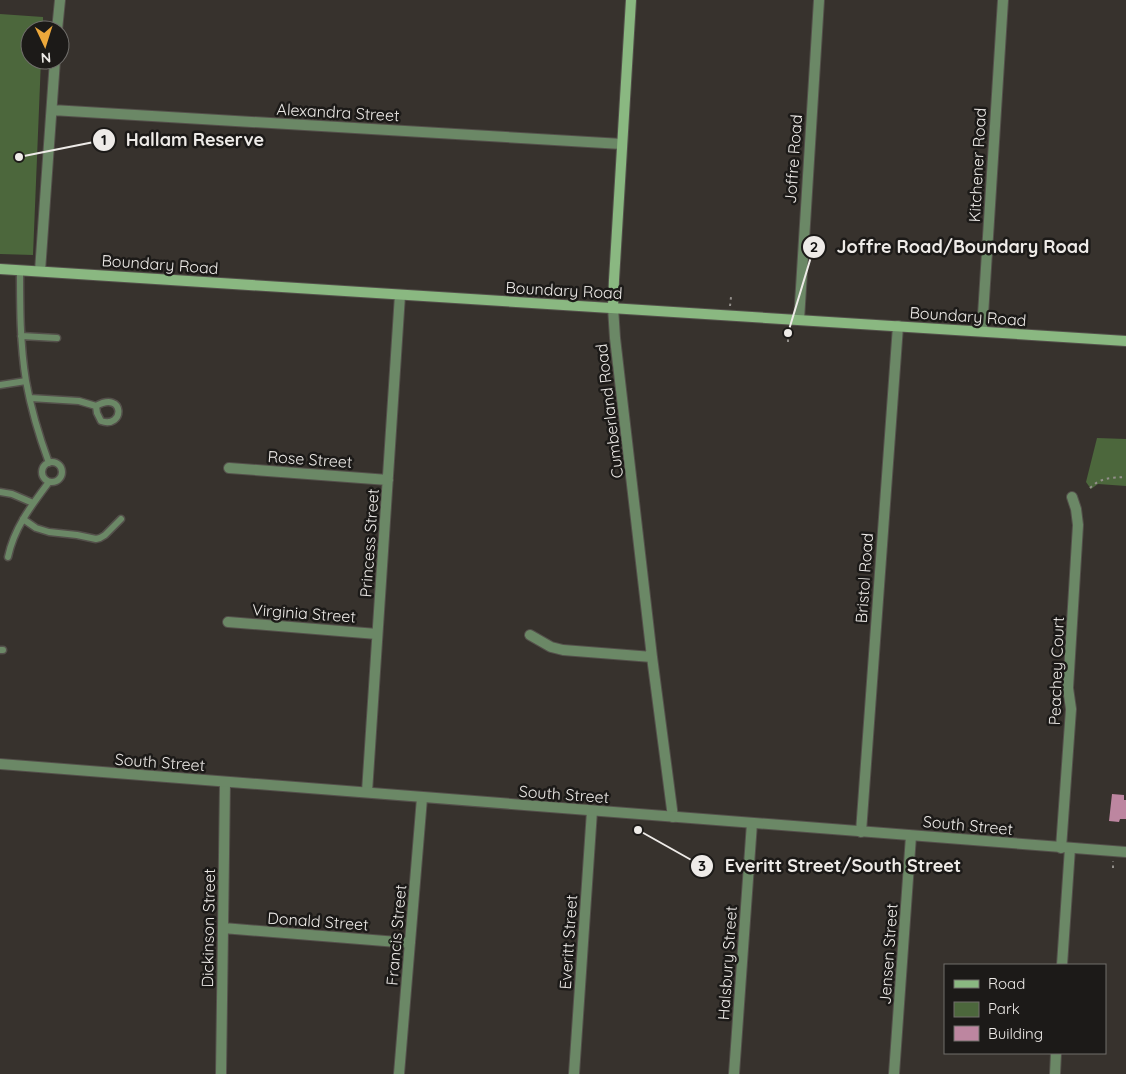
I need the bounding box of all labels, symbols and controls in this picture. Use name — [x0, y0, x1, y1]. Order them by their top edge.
north arrow — [20, 20, 70, 70]
text: N — [40, 49, 52, 67]
street label: Alexandra Street — [276, 99, 400, 125]
street label: Kitchener Road — [964, 107, 990, 223]
street label: Joffre Road — [780, 114, 806, 204]
callout: Hallam Reserve — [91, 123, 275, 156]
text: Hallam Reserve — [126, 128, 264, 151]
text: 1 — [101, 130, 107, 149]
callout: Joffre Road/Boundary Road — [802, 231, 1099, 264]
text: Joffre Road/Boundary Road — [837, 235, 1089, 258]
text: 2 — [810, 237, 818, 256]
street label: Boundary Road — [101, 250, 219, 278]
street label: Boundary Road — [505, 277, 623, 303]
street label: Boundary Road — [909, 302, 1027, 330]
street label: Cumberland Road — [591, 343, 627, 479]
street label: Rose Street — [267, 446, 353, 472]
street label: Princess Street — [355, 488, 383, 598]
street label: Bristol Road — [851, 532, 877, 624]
street label: Virginia Street — [251, 599, 357, 627]
street label: Peachey Court — [1044, 616, 1068, 726]
street label: South Street — [114, 749, 206, 775]
street label: South Street — [518, 781, 610, 807]
street label: South Street — [922, 811, 1014, 839]
callout: Everitt Street/South Street — [690, 849, 971, 882]
text: Everitt Street/South Street — [725, 854, 961, 877]
text: 3 — [698, 856, 706, 875]
street label: Dickinson Street — [197, 868, 219, 988]
street label: Francis Street — [382, 884, 410, 986]
street label: Everitt Street — [555, 894, 581, 990]
street label: Jensen Street — [874, 903, 902, 1005]
street label: Halsbury Street — [713, 905, 741, 1021]
street label: Donald Street — [267, 907, 369, 935]
legend — [944, 964, 1106, 1054]
text: Road — [988, 974, 1025, 993]
text: Park — [988, 999, 1020, 1018]
text: Building — [988, 1024, 1043, 1043]

